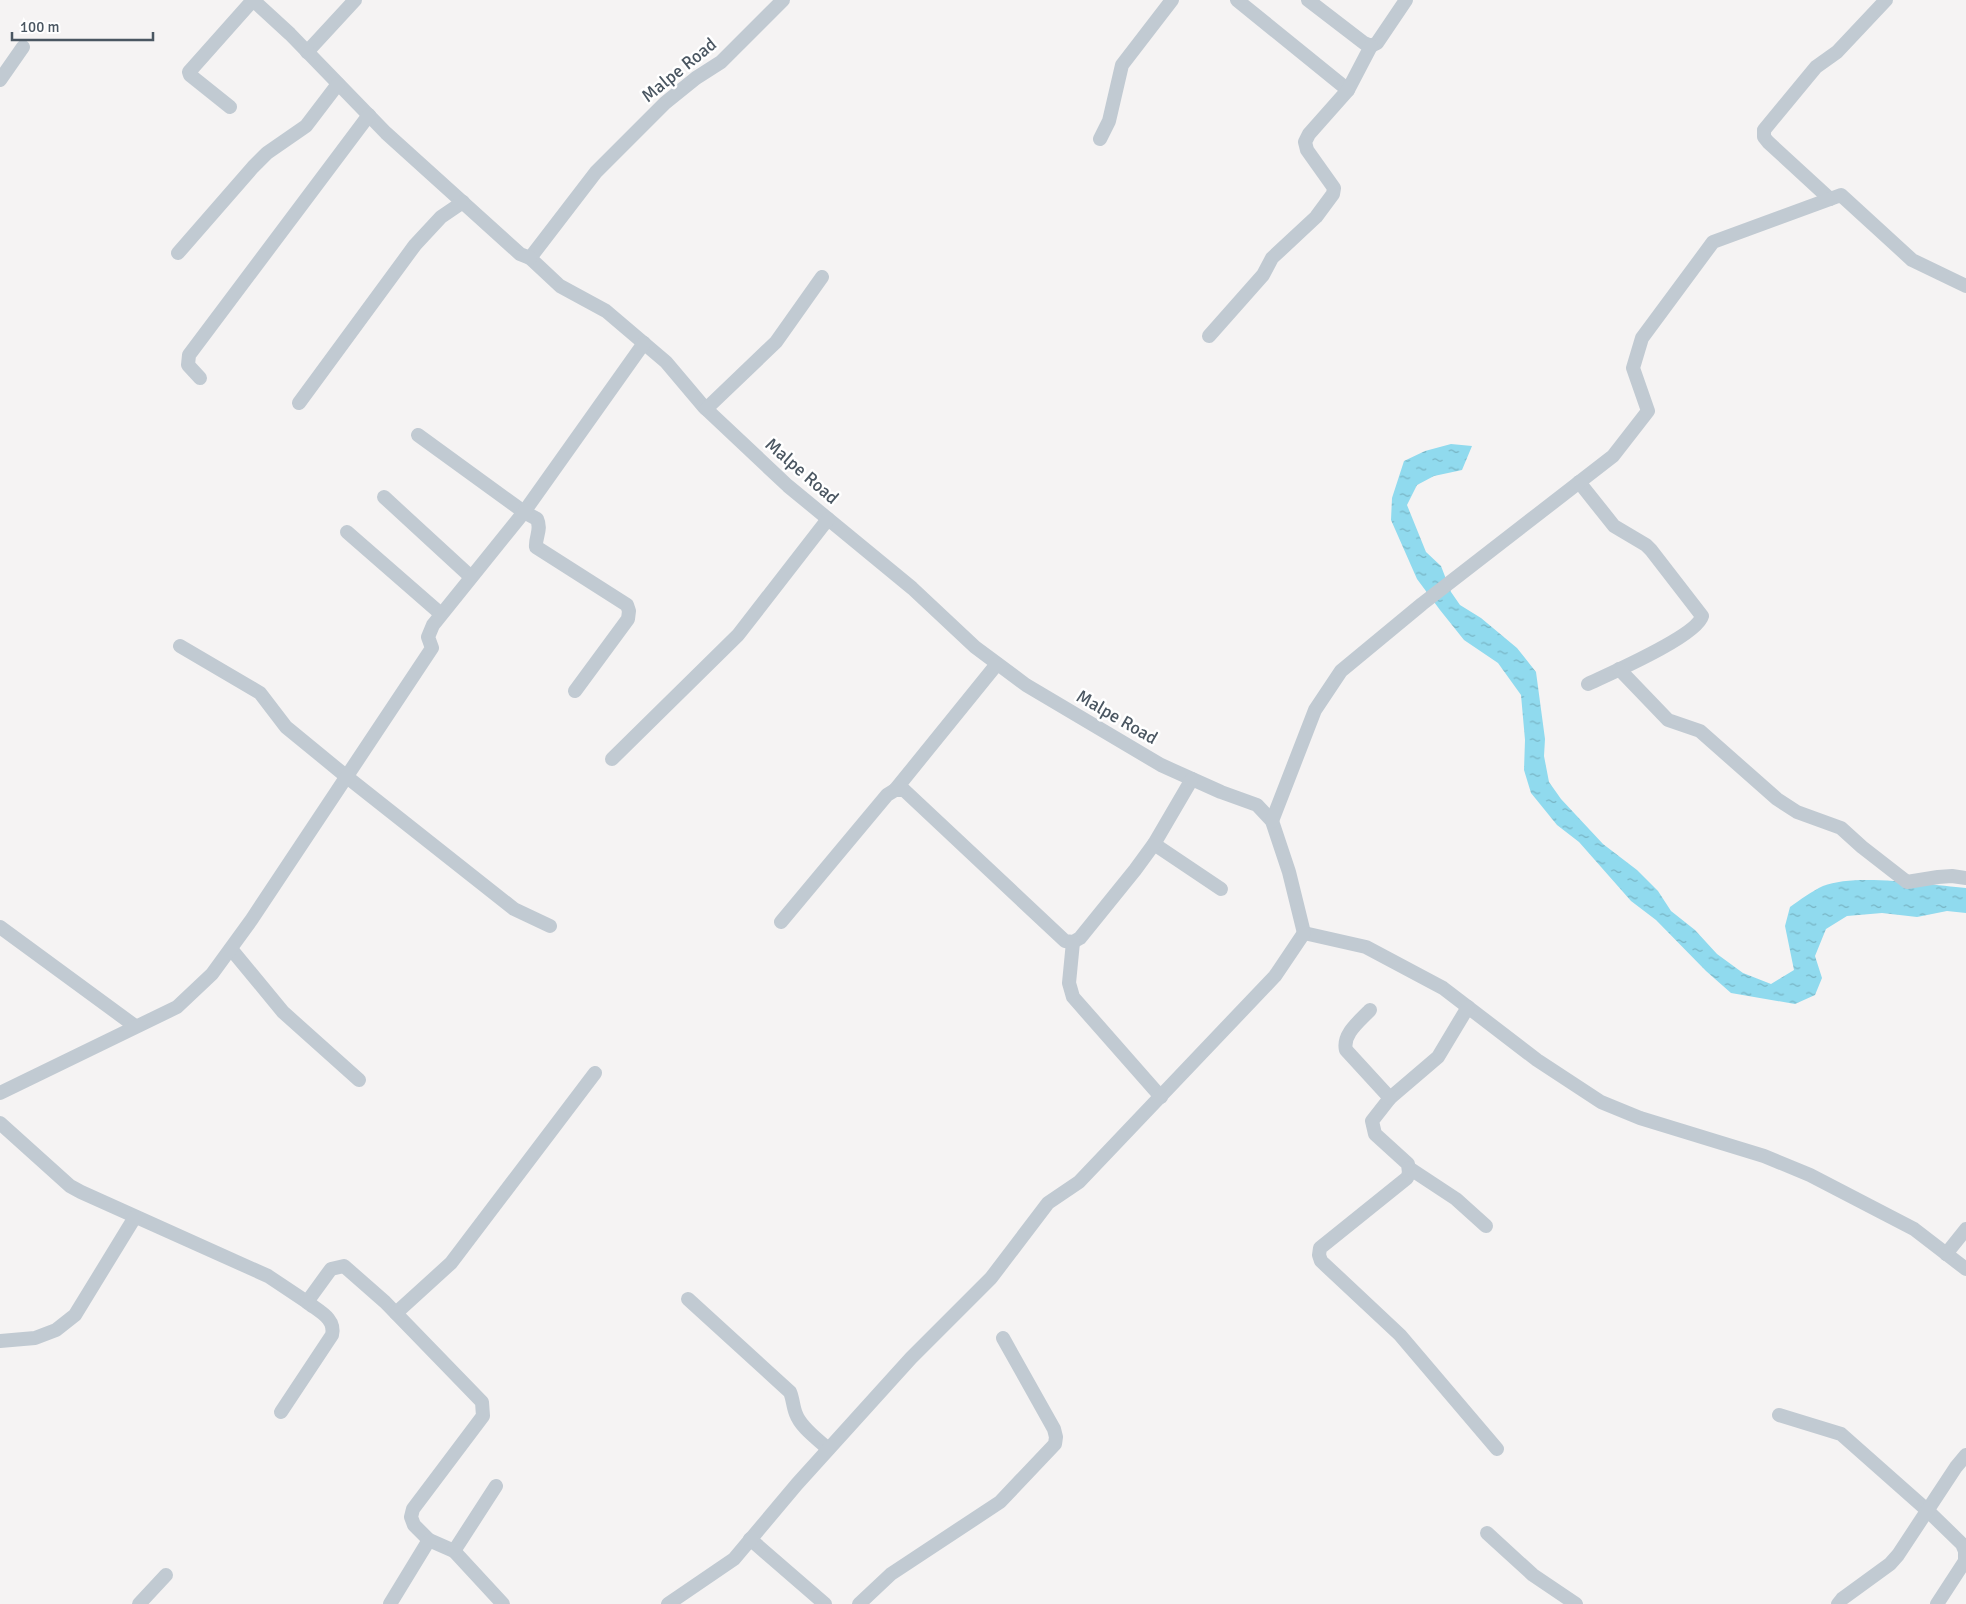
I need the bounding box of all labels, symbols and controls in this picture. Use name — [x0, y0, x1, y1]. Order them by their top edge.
scale bar — [12, 10, 154, 42]
text: 100 m — [20, 18, 60, 36]
street label: Malpe Road — [637, 33, 721, 107]
street label: Malpe Road — [761, 433, 843, 509]
street label: Malpe Road — [1073, 685, 1161, 749]

